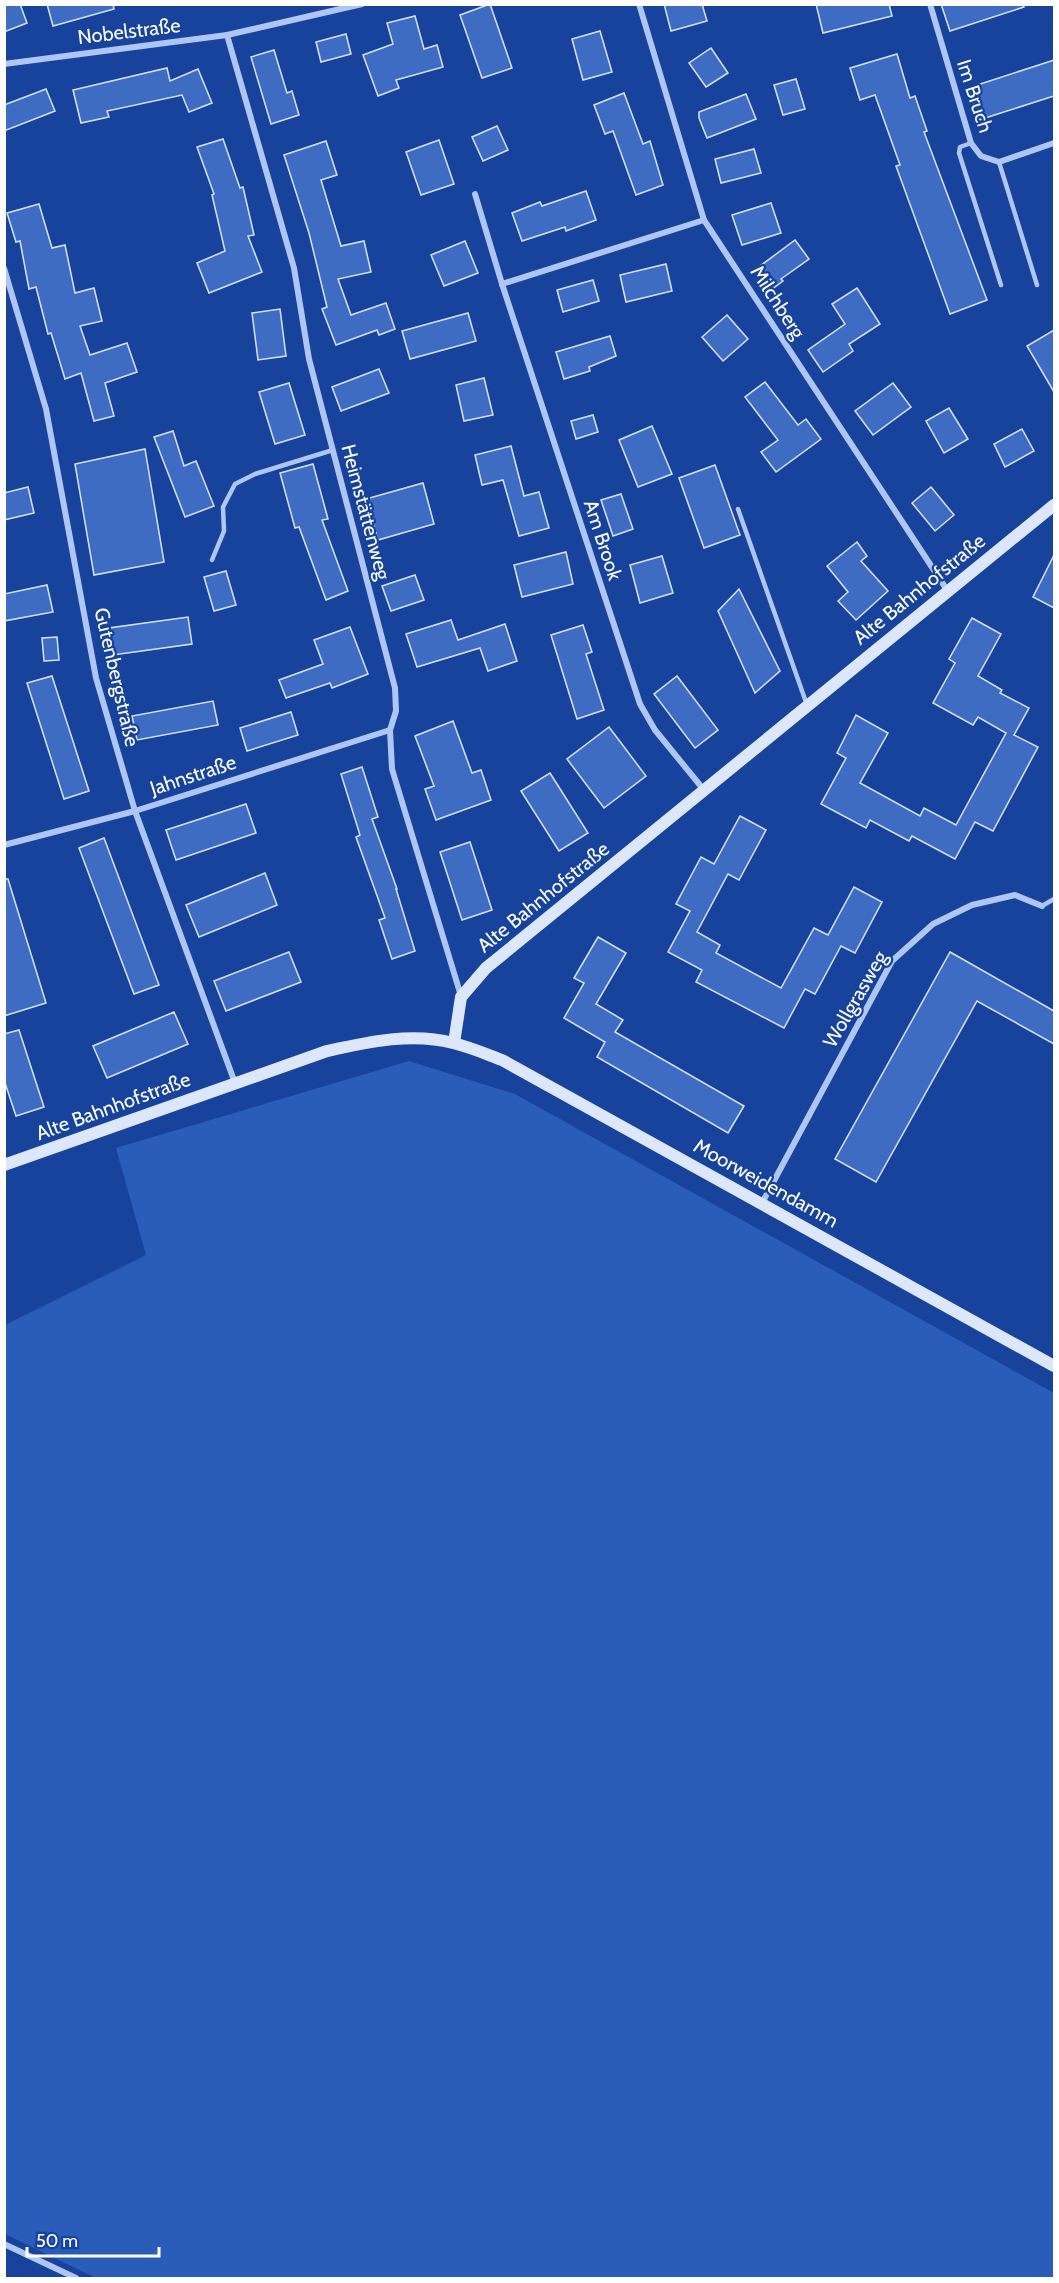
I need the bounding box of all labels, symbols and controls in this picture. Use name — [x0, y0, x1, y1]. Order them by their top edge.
street label: Nobelstraße — [76, 13, 182, 49]
street label: Im Bruch — [952, 56, 998, 136]
street label: Milchberg — [746, 261, 811, 344]
street label: Heimstättenweg — [336, 441, 396, 583]
street label: Am Brook — [579, 497, 627, 583]
street label: Alte Bahnhofstraße — [848, 529, 990, 649]
street label: Gutenbergstraße — [89, 605, 145, 749]
street label: Jahnstraße — [146, 750, 239, 800]
street label: Alte Bahnhofstraße — [472, 837, 614, 957]
street label: Wollgrasweg — [818, 946, 893, 1051]
street label: Alte Bahnhofstraße — [32, 1067, 194, 1145]
street label: Moorweidendamm — [690, 1133, 842, 1233]
scale bar — [27, 2220, 159, 2258]
text: 50 m — [36, 2230, 78, 2252]

